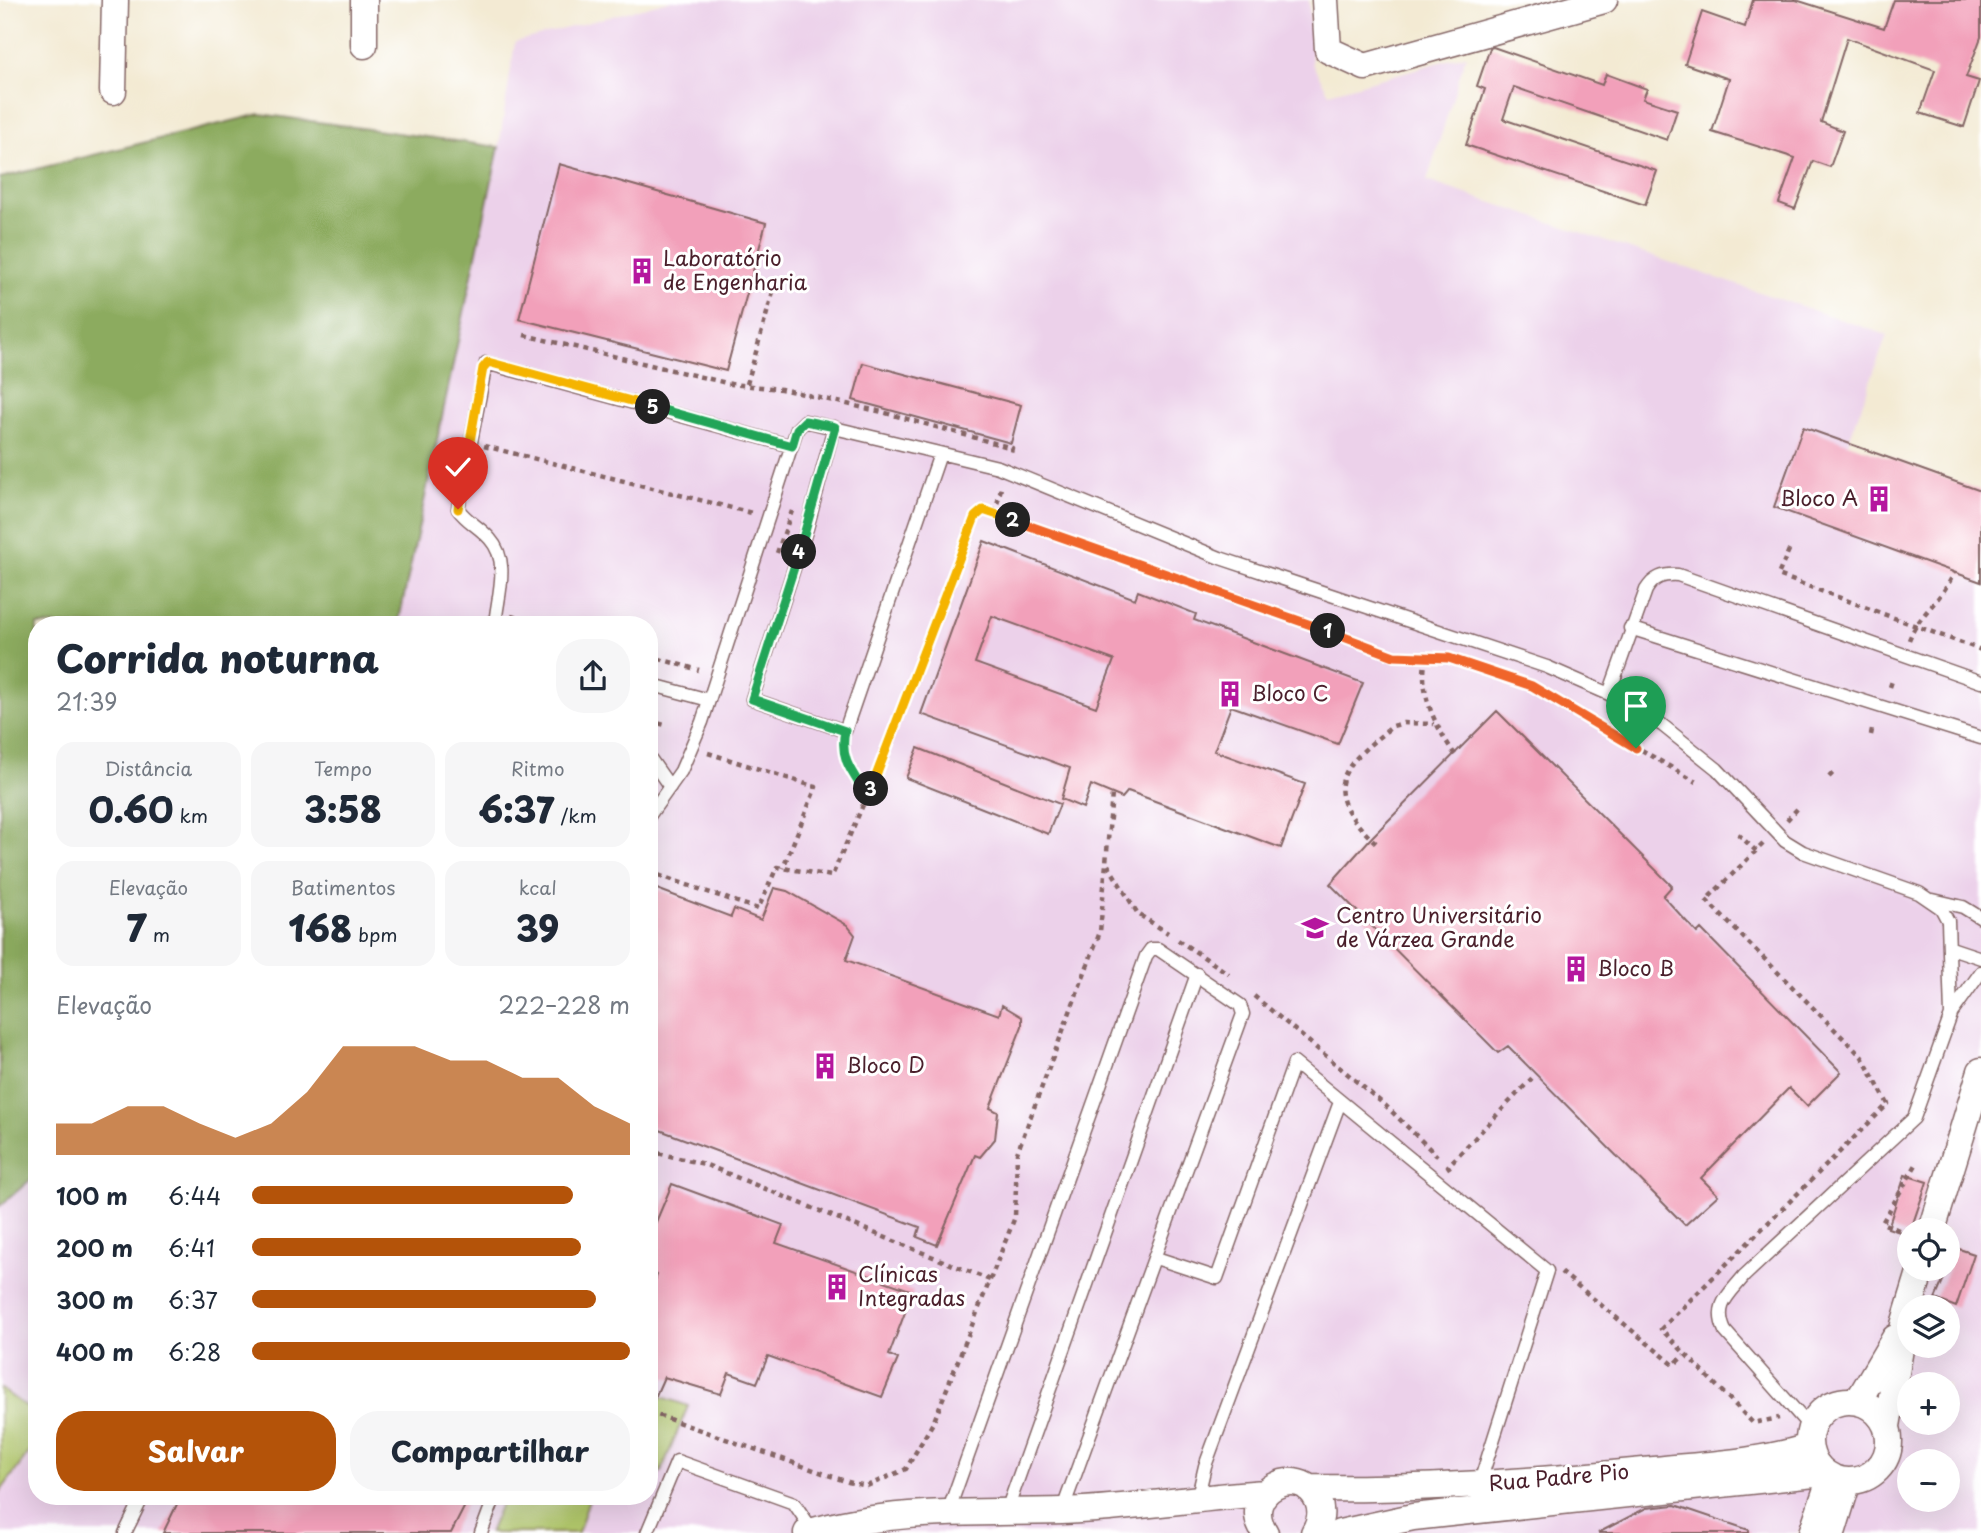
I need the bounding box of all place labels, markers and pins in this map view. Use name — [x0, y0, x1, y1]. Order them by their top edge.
place label: Laboratório de Engenharia — [663, 241, 808, 297]
building icon: Laboratório de Engenharia — [627, 256, 657, 286]
pin: 5 — [636, 390, 670, 424]
pin — [428, 437, 488, 509]
place label: Bloco A — [1780, 481, 1858, 513]
building icon: Bloco A — [1864, 484, 1894, 514]
pin: 2 — [996, 503, 1030, 538]
pin: 4 — [782, 534, 816, 570]
pin: 1 — [1310, 614, 1346, 648]
place label: Bloco C — [1251, 676, 1329, 708]
pin — [1606, 676, 1666, 748]
building icon: Bloco C — [1215, 679, 1245, 709]
pin: 3 — [854, 772, 888, 806]
place label: Centro Universitário de Várzea Grande — [1336, 898, 1542, 954]
school or university icon: Centro Universitário de Várzea Grande — [1300, 913, 1330, 943]
place label: Bloco B — [1597, 951, 1674, 983]
building icon: Bloco B — [1561, 954, 1591, 984]
place label: Bloco D — [846, 1048, 925, 1080]
building icon: Bloco D — [810, 1051, 840, 1081]
place label: Clínicas Integradas — [858, 1257, 965, 1313]
building icon: Clínicas Integradas — [822, 1272, 852, 1302]

